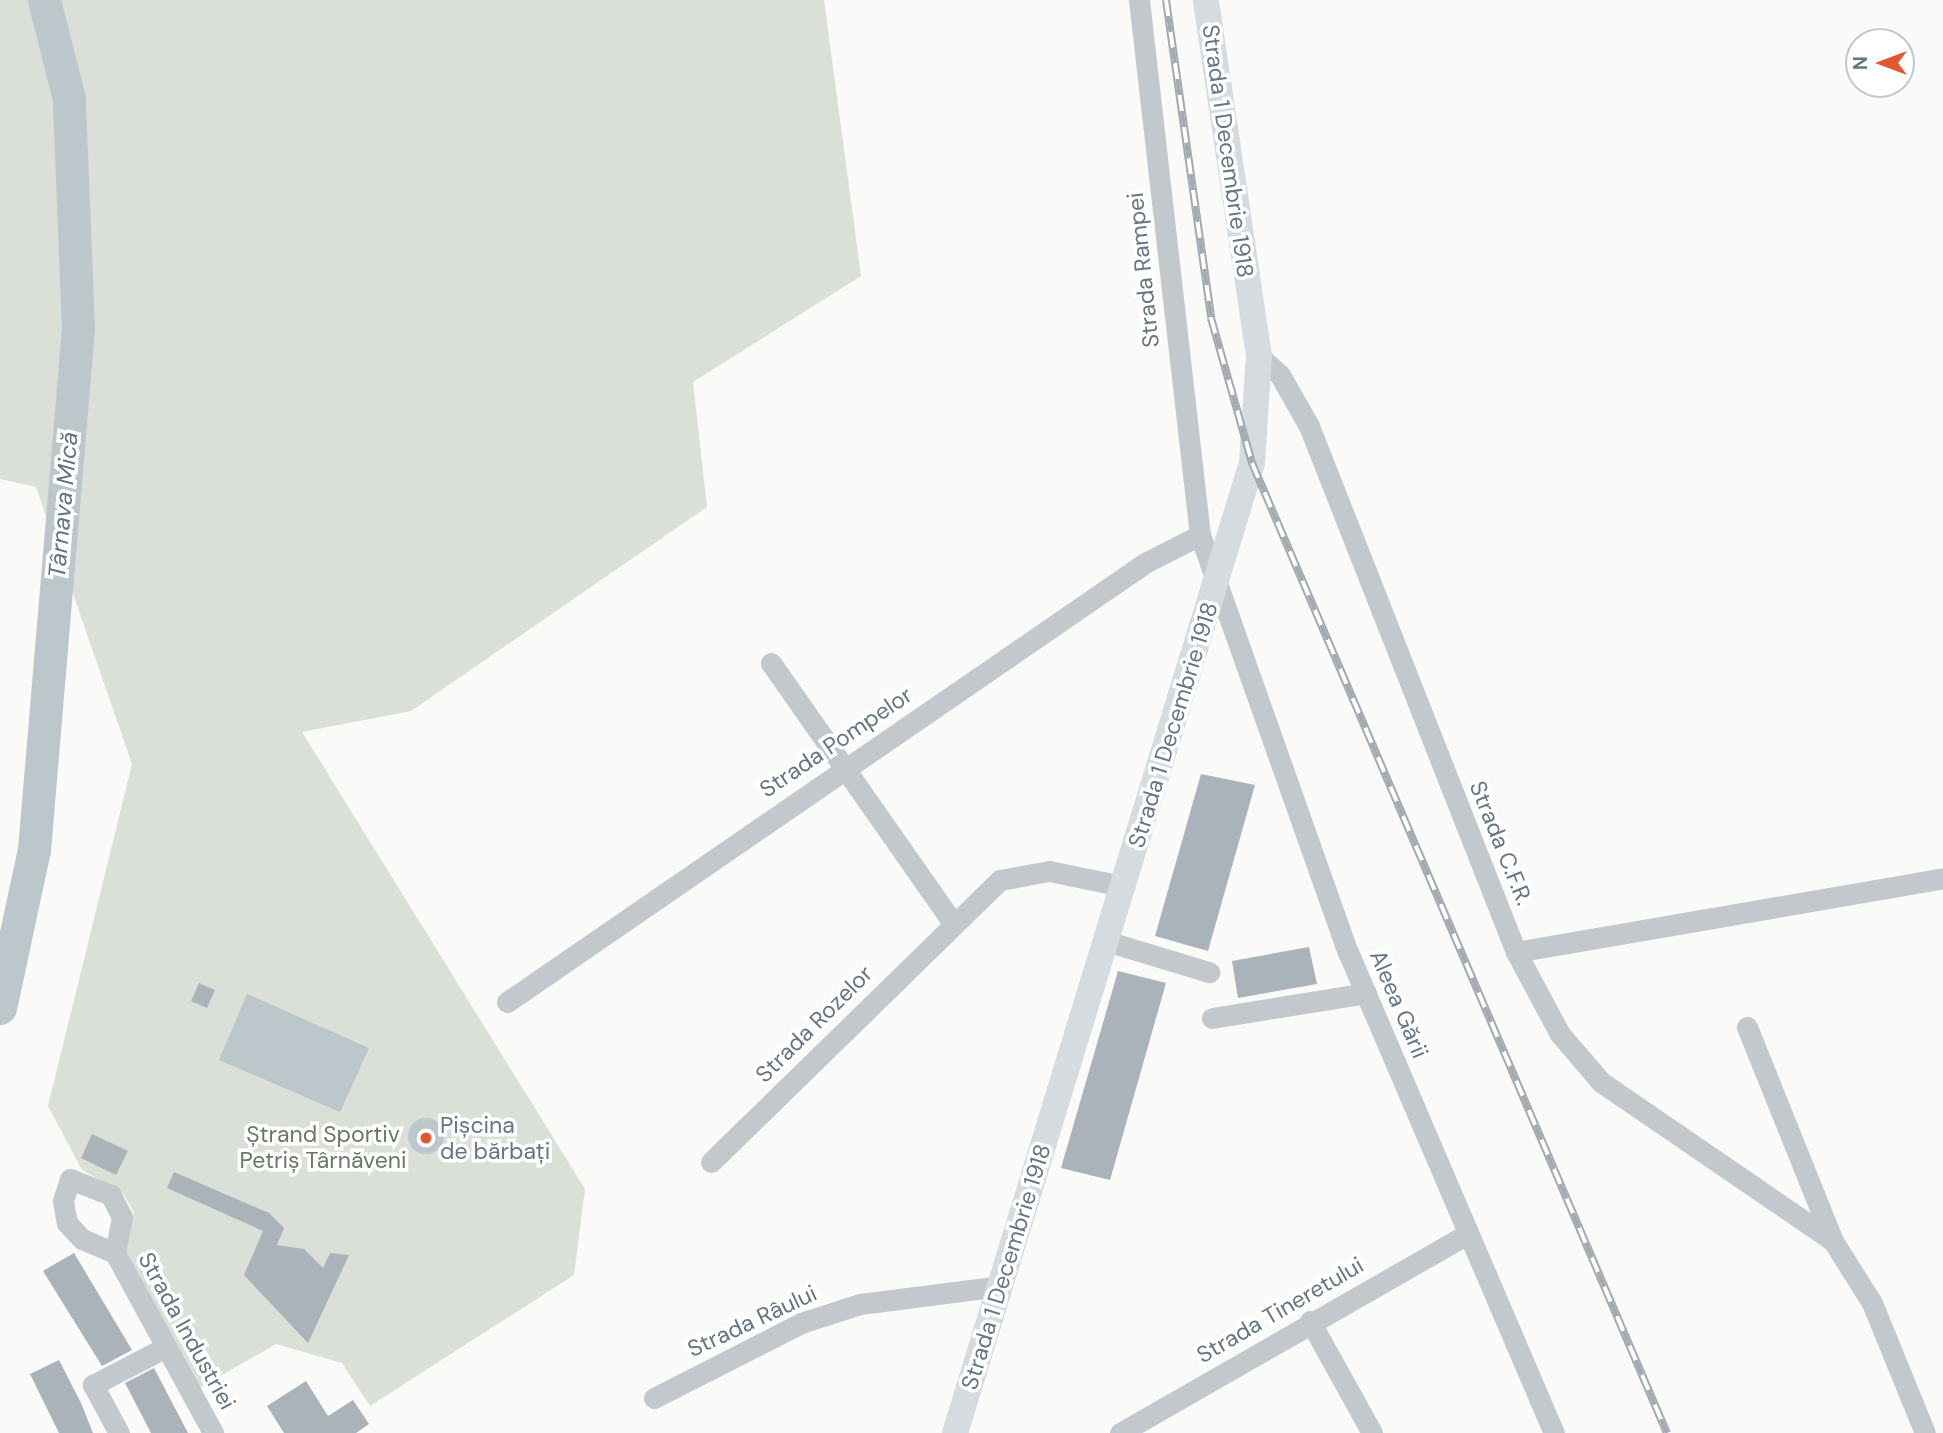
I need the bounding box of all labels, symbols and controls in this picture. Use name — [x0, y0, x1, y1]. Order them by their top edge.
street label: Strada 1 Decembrie 1918 — [1197, 23, 1259, 279]
north arrow — [1845, 28, 1915, 98]
text: N — [1848, 56, 1873, 70]
street label: Strada Rampei — [1121, 191, 1165, 349]
water label: Târnava Mică — [42, 431, 84, 579]
street label: Strada 1 Decembrie 1918 — [1122, 599, 1224, 851]
street label: Strada Pompelor — [755, 681, 917, 803]
street label: Strada C.F.R. — [1464, 777, 1538, 909]
street label: Aleea Gării — [1364, 946, 1434, 1062]
street label: Strada Rozelor — [750, 960, 878, 1088]
place label: Pișcina de bărbați — [440, 1111, 550, 1165]
park label: Ștrand Sportiv Petriș Târnăveni — [240, 1120, 406, 1174]
marker: Pișcina de bărbați — [418, 1130, 434, 1146]
street label: Strada 1 Decembrie 1918 — [955, 1141, 1057, 1393]
street label: Strada Industriei — [132, 1248, 242, 1414]
street label: Strada Tineretului — [1192, 1251, 1368, 1369]
street label: Strada Râului — [683, 1279, 821, 1363]

